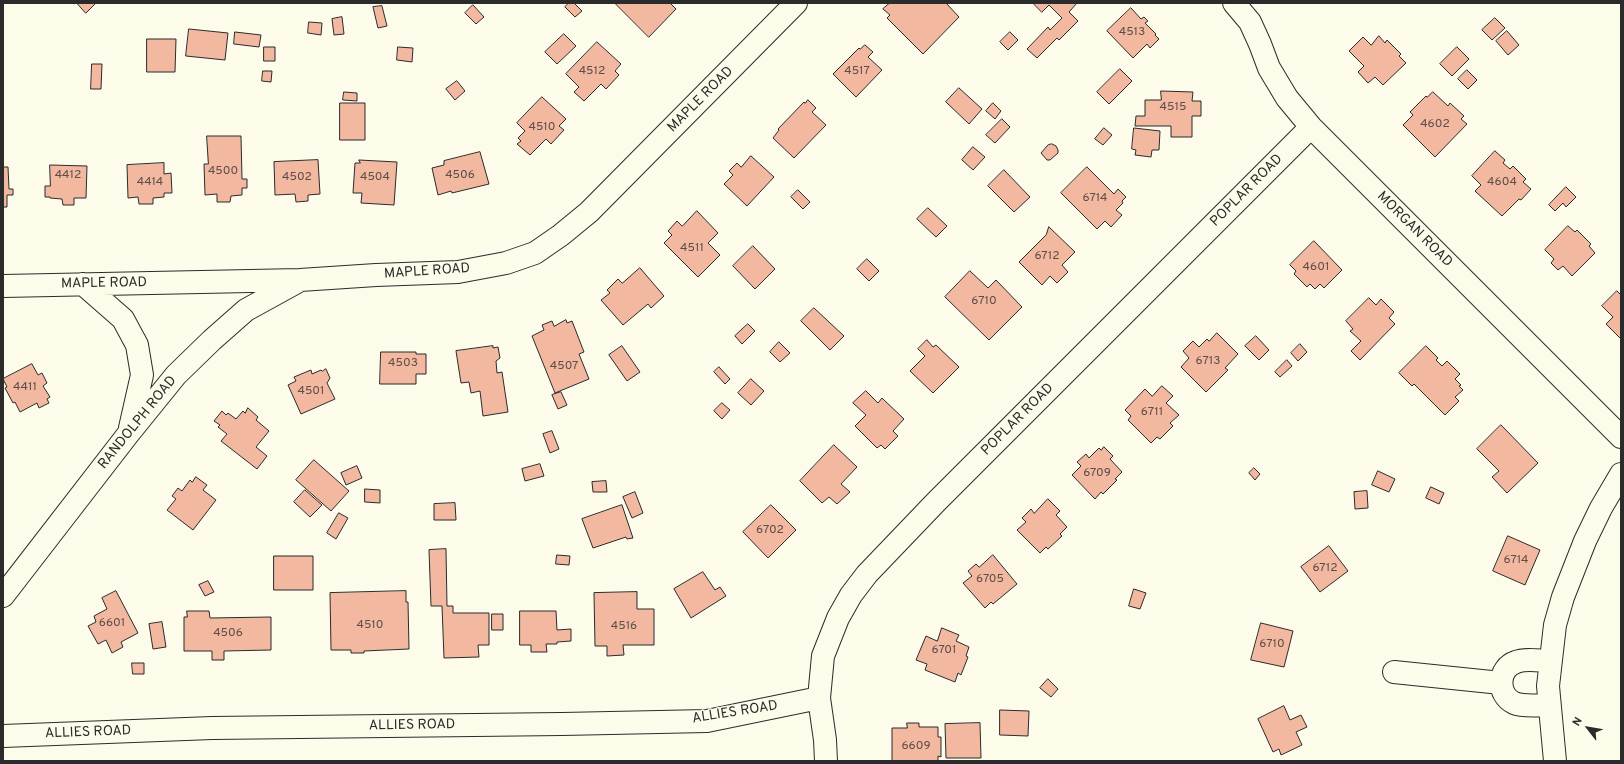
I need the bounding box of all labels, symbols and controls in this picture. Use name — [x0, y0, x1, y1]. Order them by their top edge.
house number: 4513 — [1119, 26, 1145, 40]
street label: MAPLE ROAD — [665, 64, 737, 136]
house number: 4512 — [579, 65, 605, 79]
house number: 4517 — [844, 65, 870, 79]
house number: 4515 — [1160, 101, 1186, 115]
house number: 4602 — [1420, 118, 1450, 132]
house number: 4510 — [528, 121, 556, 135]
street label: POPLAR ROAD — [1207, 151, 1287, 231]
house number: 4500 — [208, 165, 238, 179]
house number: 4412 — [55, 169, 81, 183]
house number: 4506 — [445, 169, 475, 183]
house number: 4502 — [282, 171, 312, 185]
house number: 4504 — [360, 171, 390, 185]
house number: 4414 — [137, 176, 163, 190]
house number: 4604 — [1487, 176, 1517, 190]
street label: MORGAN ROAD — [1373, 189, 1455, 271]
house number: 6714 — [1082, 192, 1108, 206]
house number: 4511 — [680, 242, 704, 256]
house number: 6712 — [1034, 250, 1060, 264]
street label: MAPLE ROAD — [383, 261, 471, 283]
house number: 4601 — [1303, 261, 1329, 275]
street label: MAPLE ROAD — [61, 275, 147, 293]
house number: 6710 — [971, 295, 997, 309]
house number: 6713 — [1195, 355, 1221, 369]
house number: 4503 — [388, 357, 418, 371]
house number: 4507 — [550, 360, 578, 374]
street label: RANDOLPH ROAD — [95, 373, 181, 473]
street label: POPLAR ROAD — [978, 380, 1058, 460]
house number: 4411 — [13, 381, 37, 395]
house number: 4501 — [297, 385, 325, 399]
house number: 6711 — [1141, 406, 1163, 420]
house number: 6709 — [1083, 467, 1111, 481]
house number: 6702 — [756, 524, 784, 538]
house number: 6714 — [1503, 554, 1529, 568]
house number: 6712 — [1312, 562, 1338, 576]
house number: 6705 — [976, 573, 1004, 587]
house number: 6601 — [99, 617, 125, 631]
house number: 4510 — [356, 619, 384, 633]
house number: 4516 — [611, 620, 637, 634]
house number: 4506 — [213, 627, 243, 641]
house number: 6710 — [1259, 638, 1285, 652]
house number: 6701 — [931, 644, 957, 658]
street label: ALLIES ROAD — [691, 698, 779, 728]
north arrow — [1568, 708, 1608, 748]
text: N — [1570, 715, 1586, 729]
street label: ALLIES ROAD — [369, 717, 455, 735]
street label: ALLIES ROAD — [45, 723, 131, 743]
house number: 6609 — [901, 740, 931, 754]

